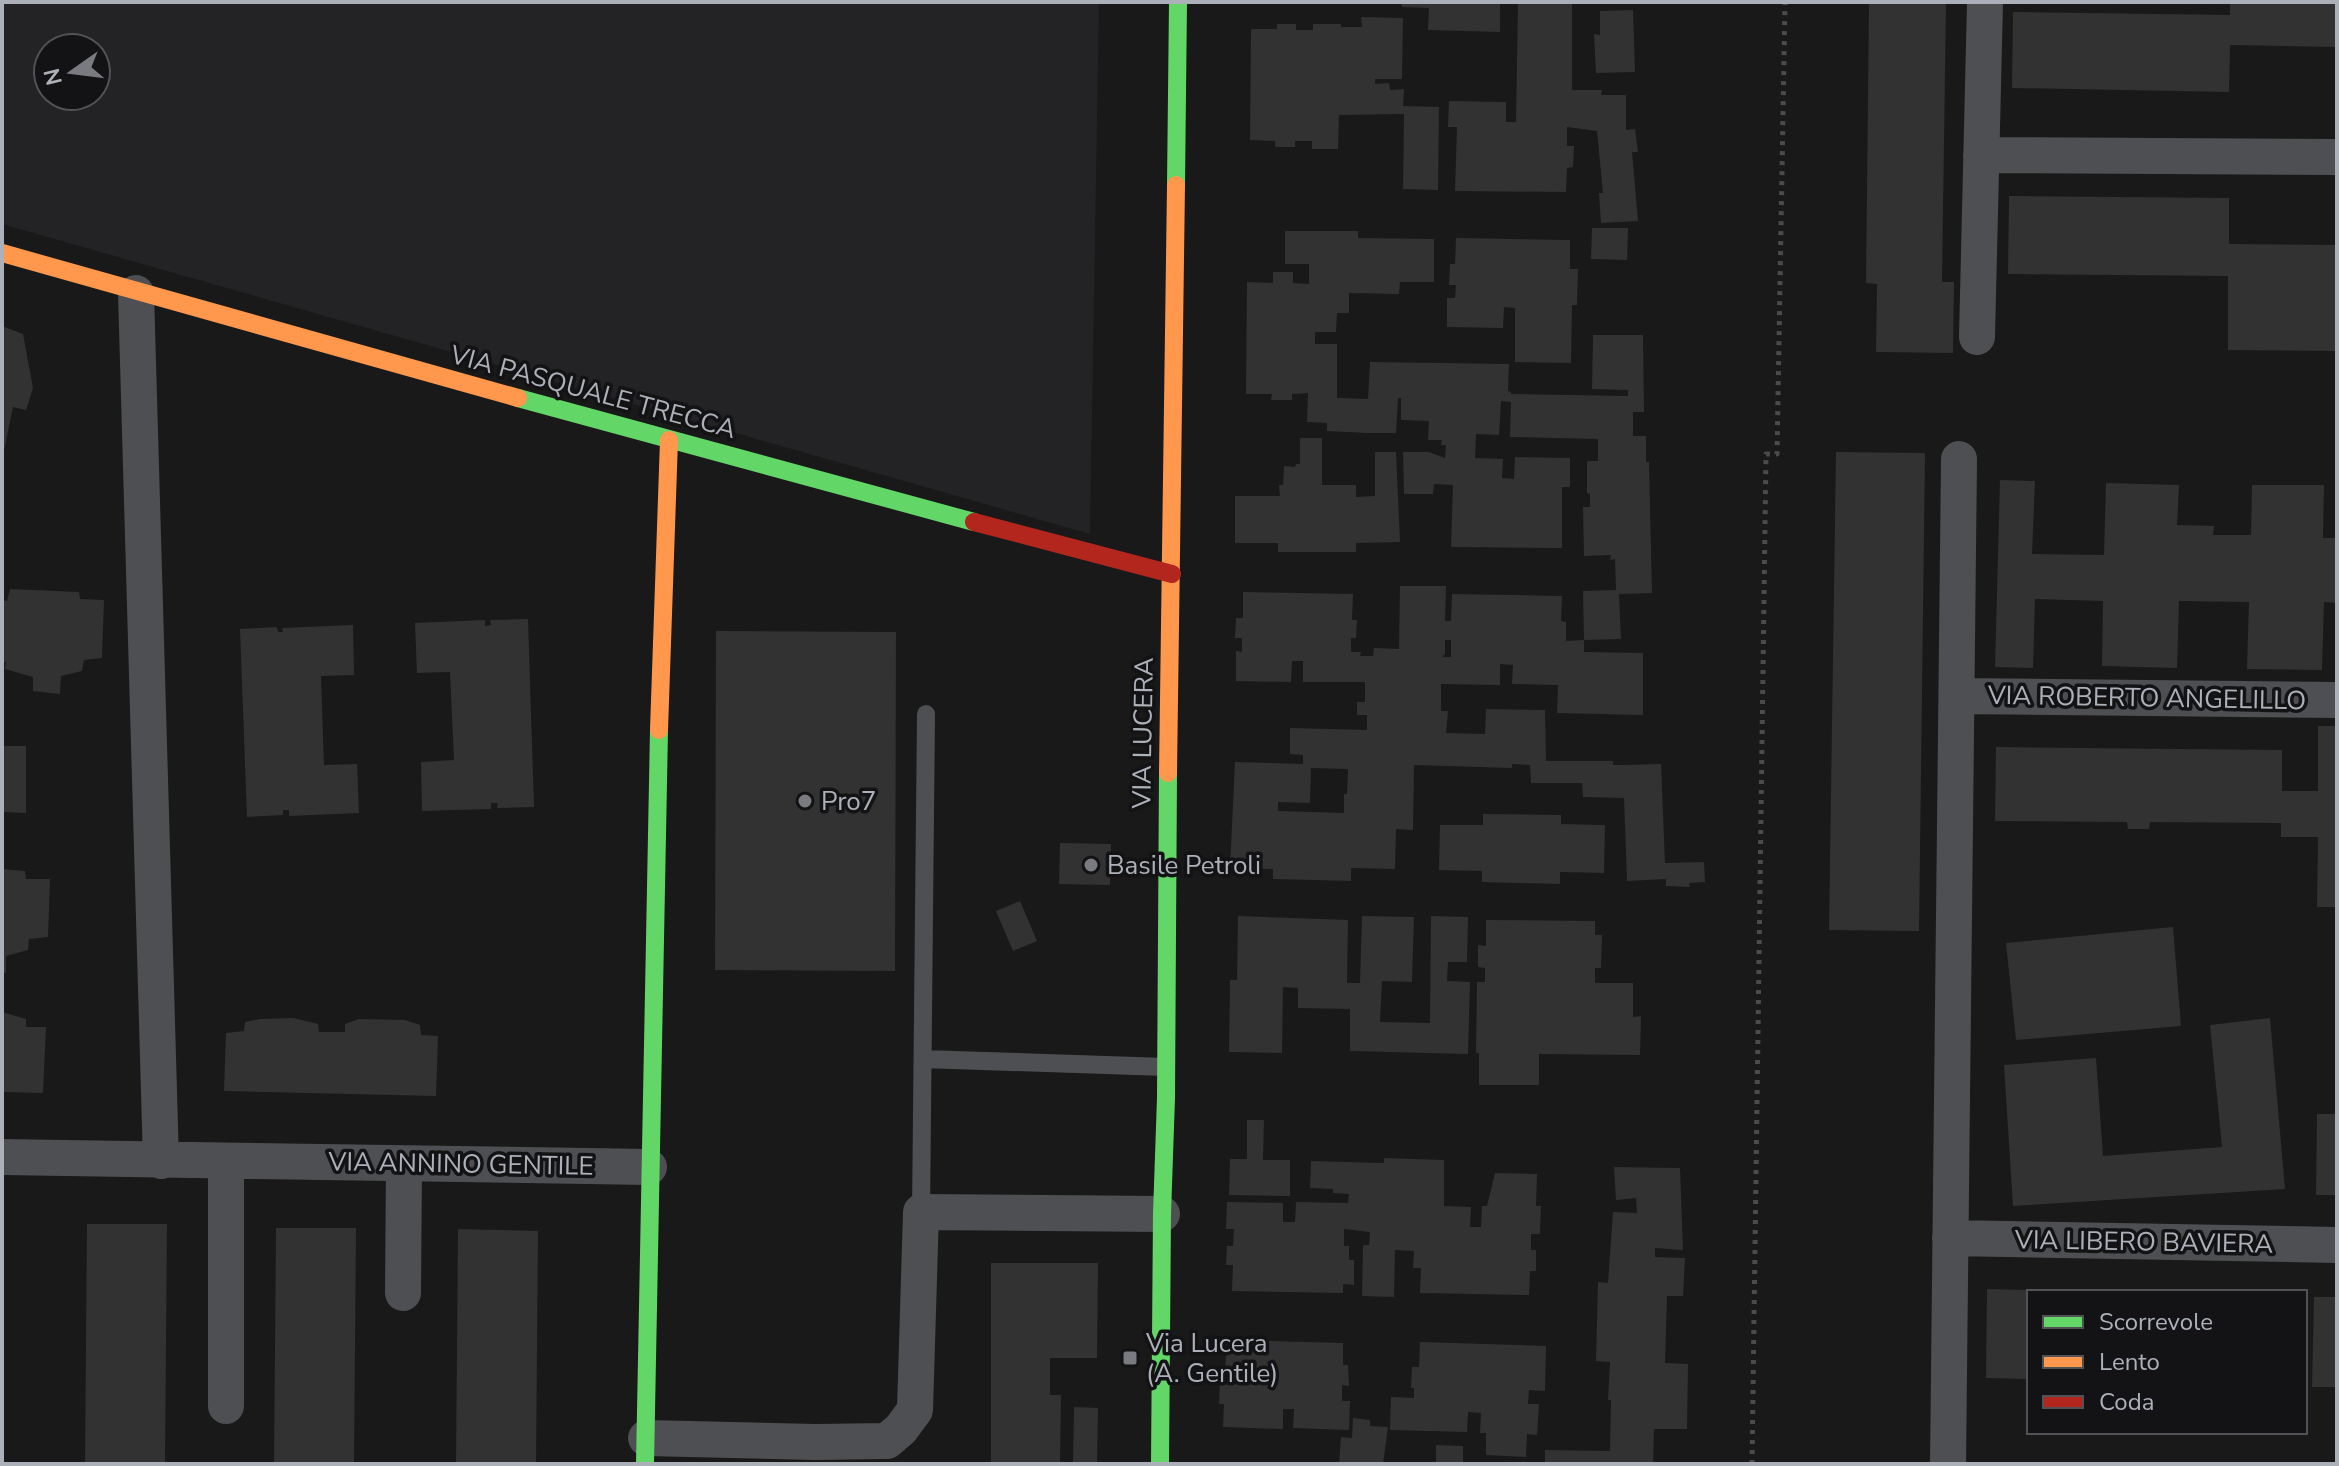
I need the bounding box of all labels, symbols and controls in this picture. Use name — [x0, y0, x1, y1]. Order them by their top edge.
north arrow — [32, 32, 112, 112]
text: N — [37, 65, 70, 88]
street label: VIA PASQUALE TRECCA — [445, 337, 740, 447]
street label: VIA LUCERA — [1124, 657, 1162, 810]
street label: VIA ROBERTO ANGELILLO — [1987, 678, 2306, 718]
place label: Pro7 — [821, 784, 876, 819]
marker: Pro7 — [796, 792, 814, 810]
place label: Basile Petroli — [1107, 848, 1261, 883]
marker: Basile Petroli — [1082, 856, 1100, 874]
street label: VIA ANNINO GENTILE — [327, 1144, 594, 1184]
street label: VIA LIBERO BAVIERA — [2014, 1222, 2273, 1262]
legend — [2027, 1290, 2307, 1434]
text: Scorrevole — [2099, 1306, 2213, 1338]
place label: Via Lucera (A. Gentile) — [1145, 1326, 1278, 1391]
text: Lento — [2099, 1346, 2160, 1378]
marker: Via Lucera (A. Gentile) — [1121, 1349, 1139, 1367]
text: Coda — [2099, 1386, 2154, 1418]

